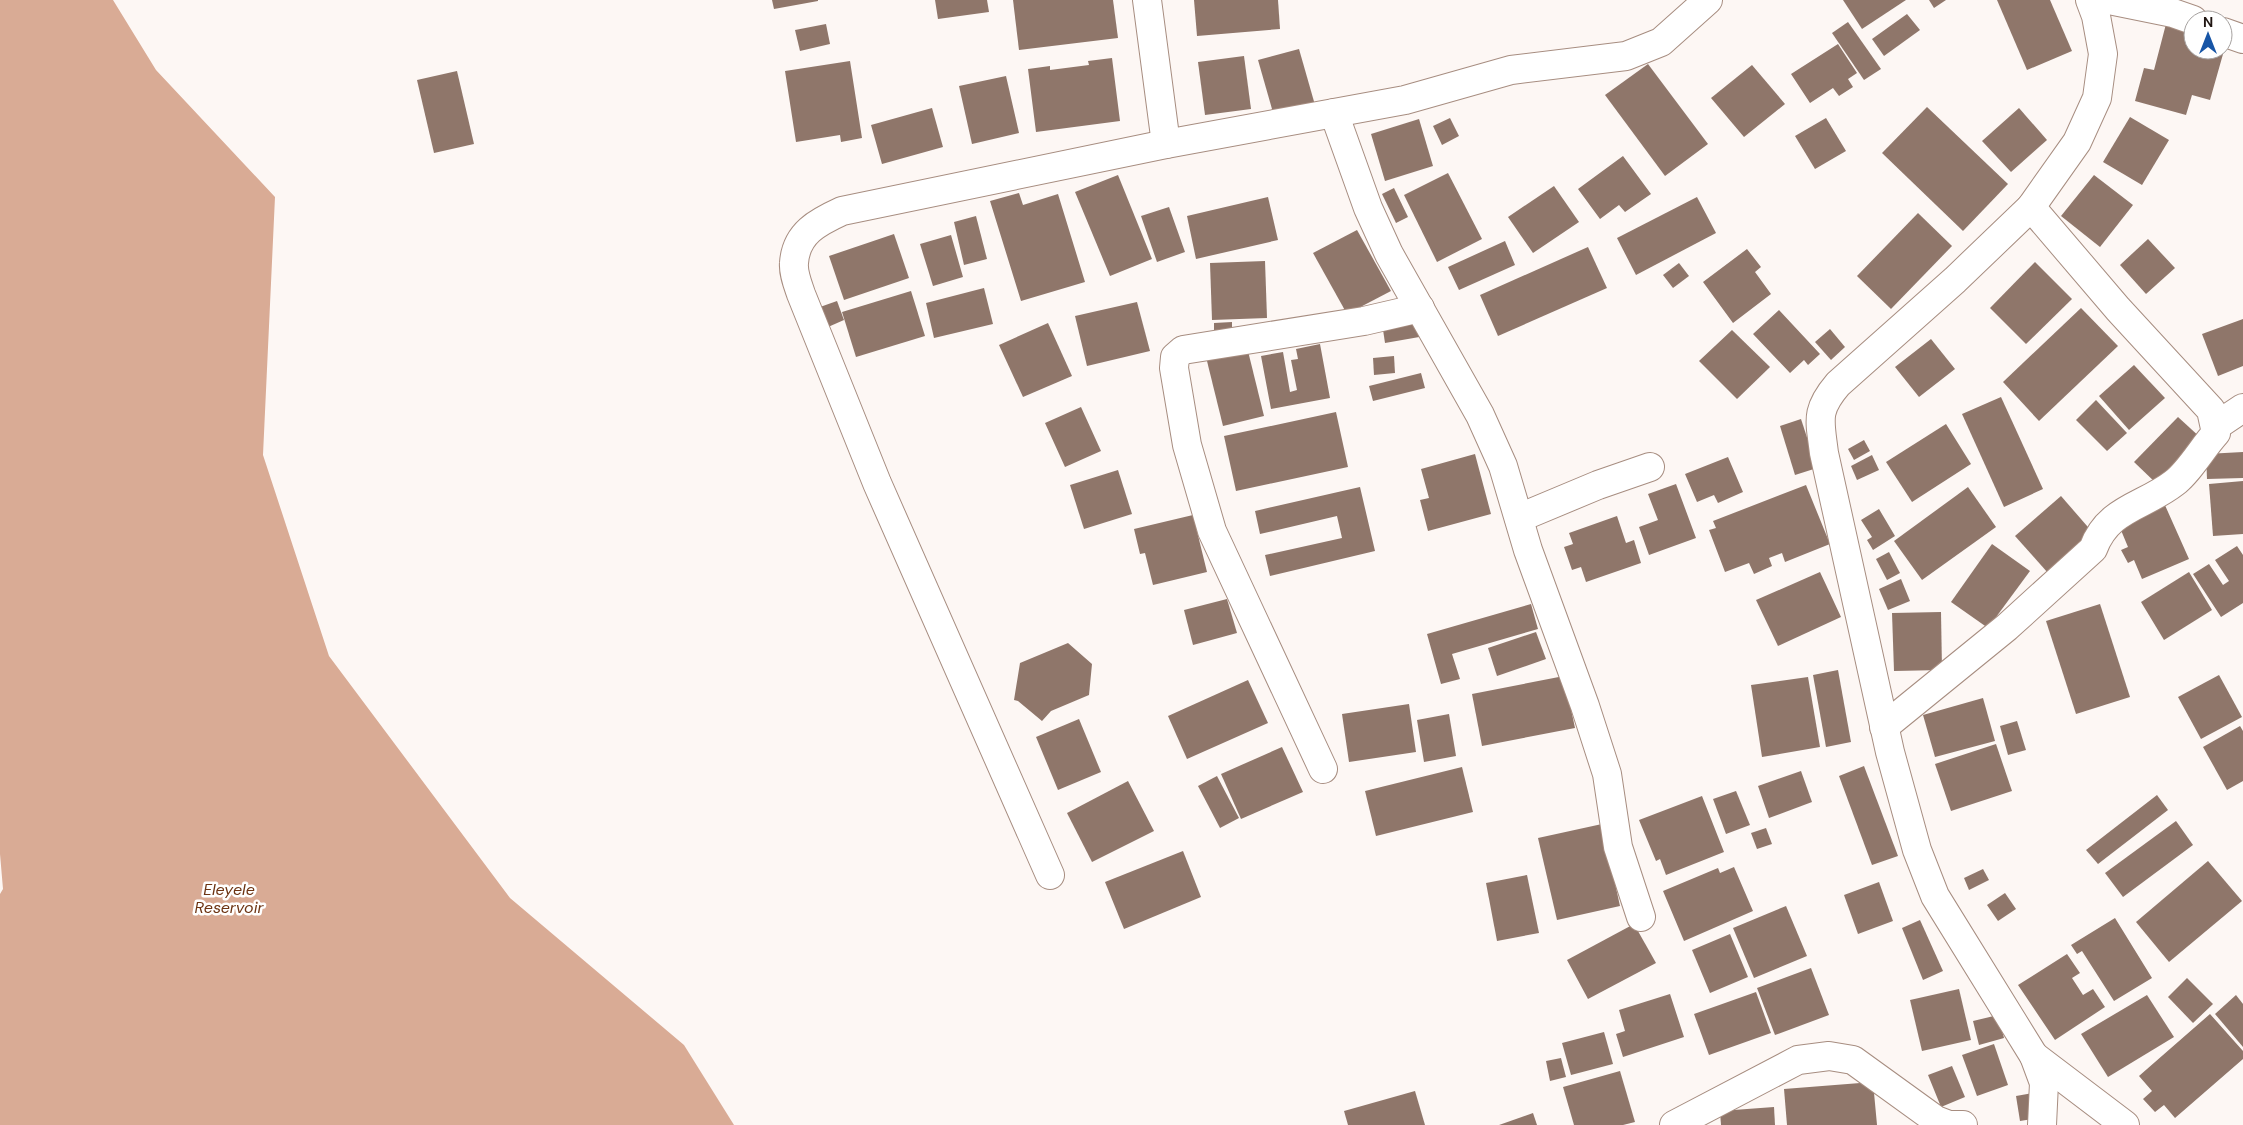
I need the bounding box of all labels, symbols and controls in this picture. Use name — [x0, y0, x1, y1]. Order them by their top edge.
north arrow — [2183, 10, 2233, 60]
text: N — [2203, 13, 2213, 31]
water label: Eleyele Reservoir — [195, 879, 265, 918]

